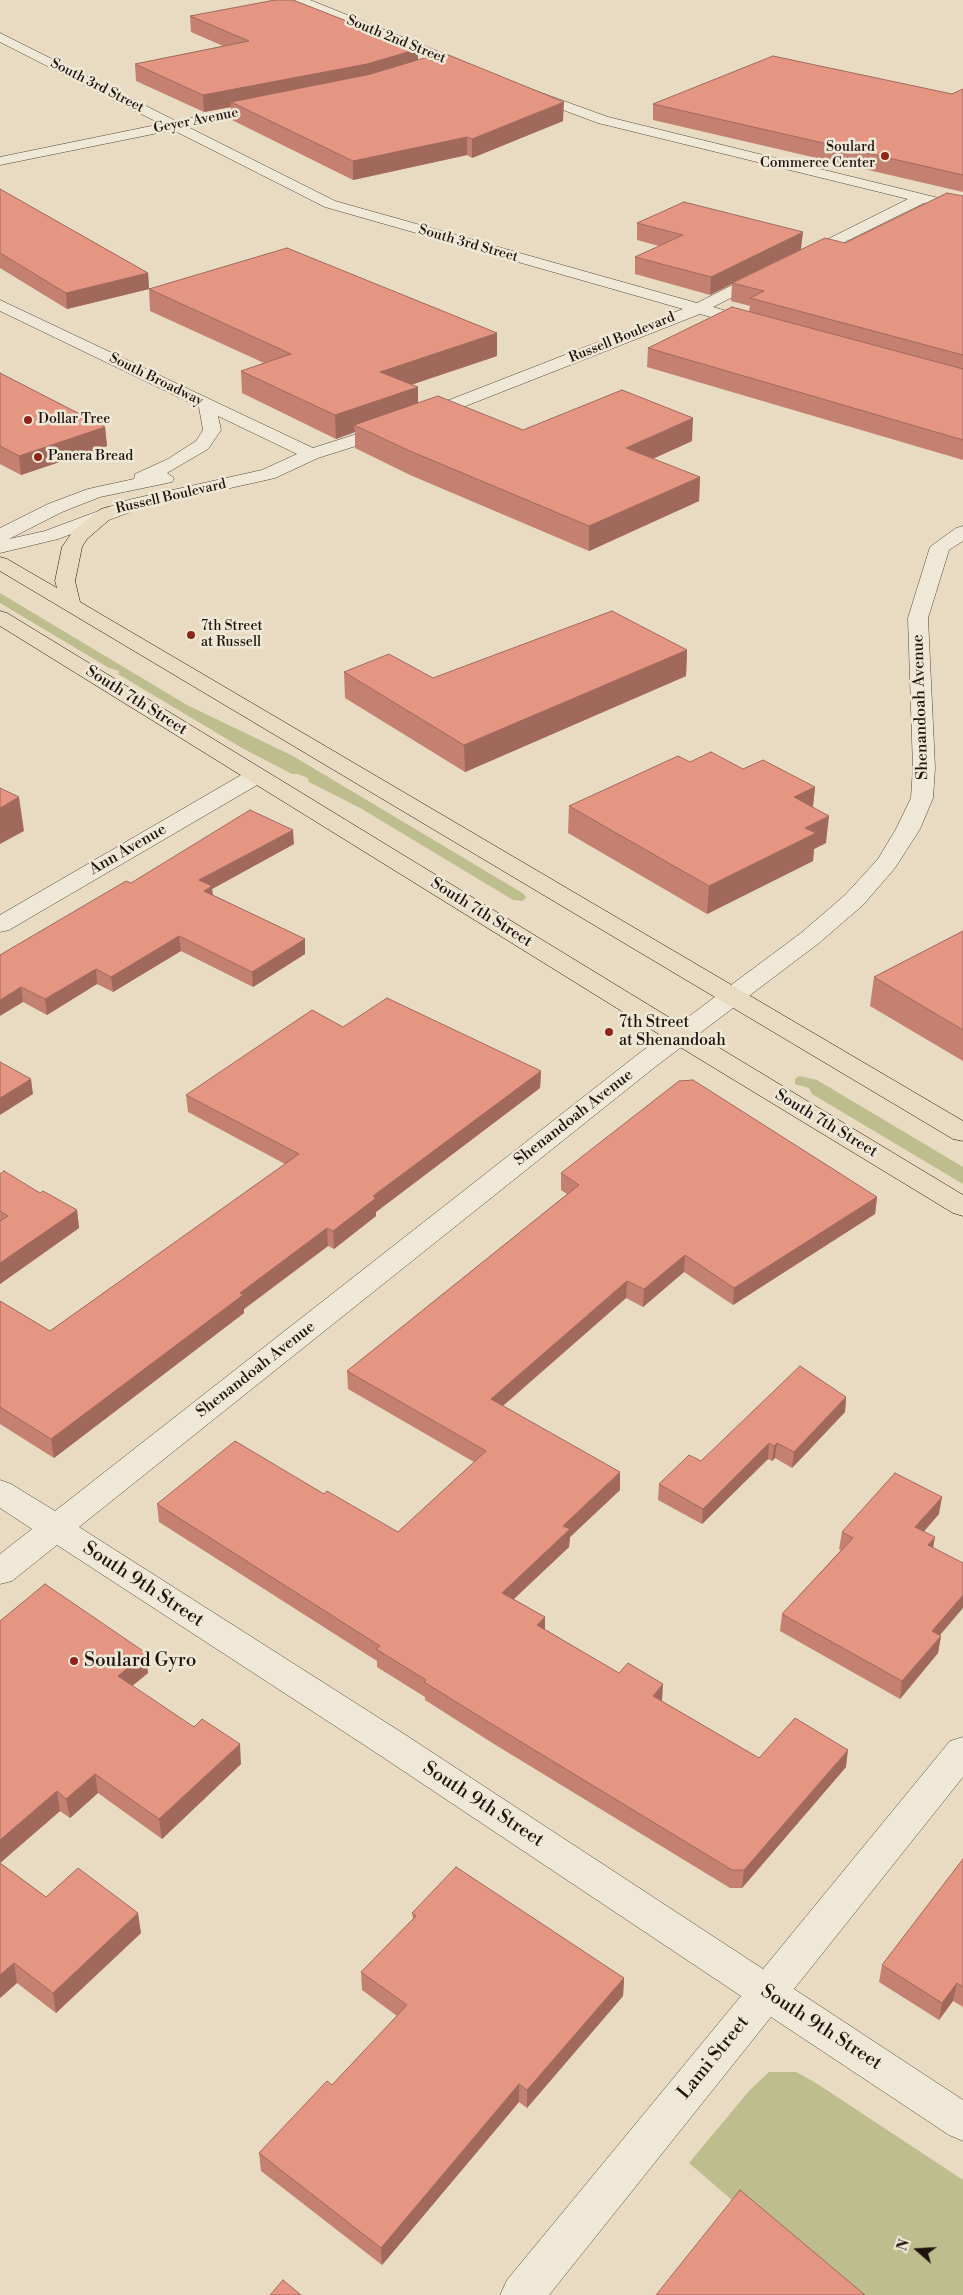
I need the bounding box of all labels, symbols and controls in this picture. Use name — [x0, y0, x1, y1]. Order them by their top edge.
street label: South 2nd Street — [344, 12, 448, 68]
street label: South 3rd Street — [47, 55, 147, 117]
street label: Geyer Avenue — [152, 105, 240, 137]
place label: Soulard Commerce Center — [760, 140, 875, 172]
marker: Soulard Commerce Center — [879, 150, 891, 162]
street label: South 3rd Street — [416, 222, 520, 266]
street label: Russell Boulevard — [567, 309, 677, 367]
street label: South Broadway — [106, 350, 206, 410]
place label: Dollar Tree — [38, 412, 110, 428]
marker: Dollar Tree — [22, 414, 34, 426]
place label: Panera Bread — [48, 449, 133, 465]
marker: Panera Bread — [32, 451, 44, 463]
street label: Russell Boulevard — [114, 476, 228, 518]
place label: 7th Street at Russell — [201, 619, 262, 652]
marker: 7th Street at Russell — [185, 629, 197, 641]
street label: Shenandoah Avenue — [909, 634, 933, 780]
street label: South 7th Street — [82, 662, 190, 740]
street label: Ann Avenue — [86, 820, 170, 880]
street label: South 7th Street — [427, 874, 535, 952]
place label: 7th Street at Shenandoah — [619, 1013, 726, 1051]
marker: 7th Street at Shenandoah — [603, 1026, 615, 1038]
street label: Shenandoah Avenue — [511, 1066, 637, 1170]
street label: South 7th Street — [771, 1086, 881, 1162]
street label: Shenandoah Avenue — [193, 1318, 319, 1422]
street label: South 9th Street — [78, 1537, 208, 1633]
place label: Soulard Gyro — [84, 1650, 196, 1672]
marker: Soulard Gyro — [68, 1655, 80, 1667]
street label: South 9th Street — [418, 1757, 548, 1853]
street label: South 9th Street — [756, 1980, 886, 2076]
street label: Lami Street — [673, 2012, 755, 2104]
north arrow — [893, 2225, 943, 2275]
text: N — [894, 2237, 914, 2253]

